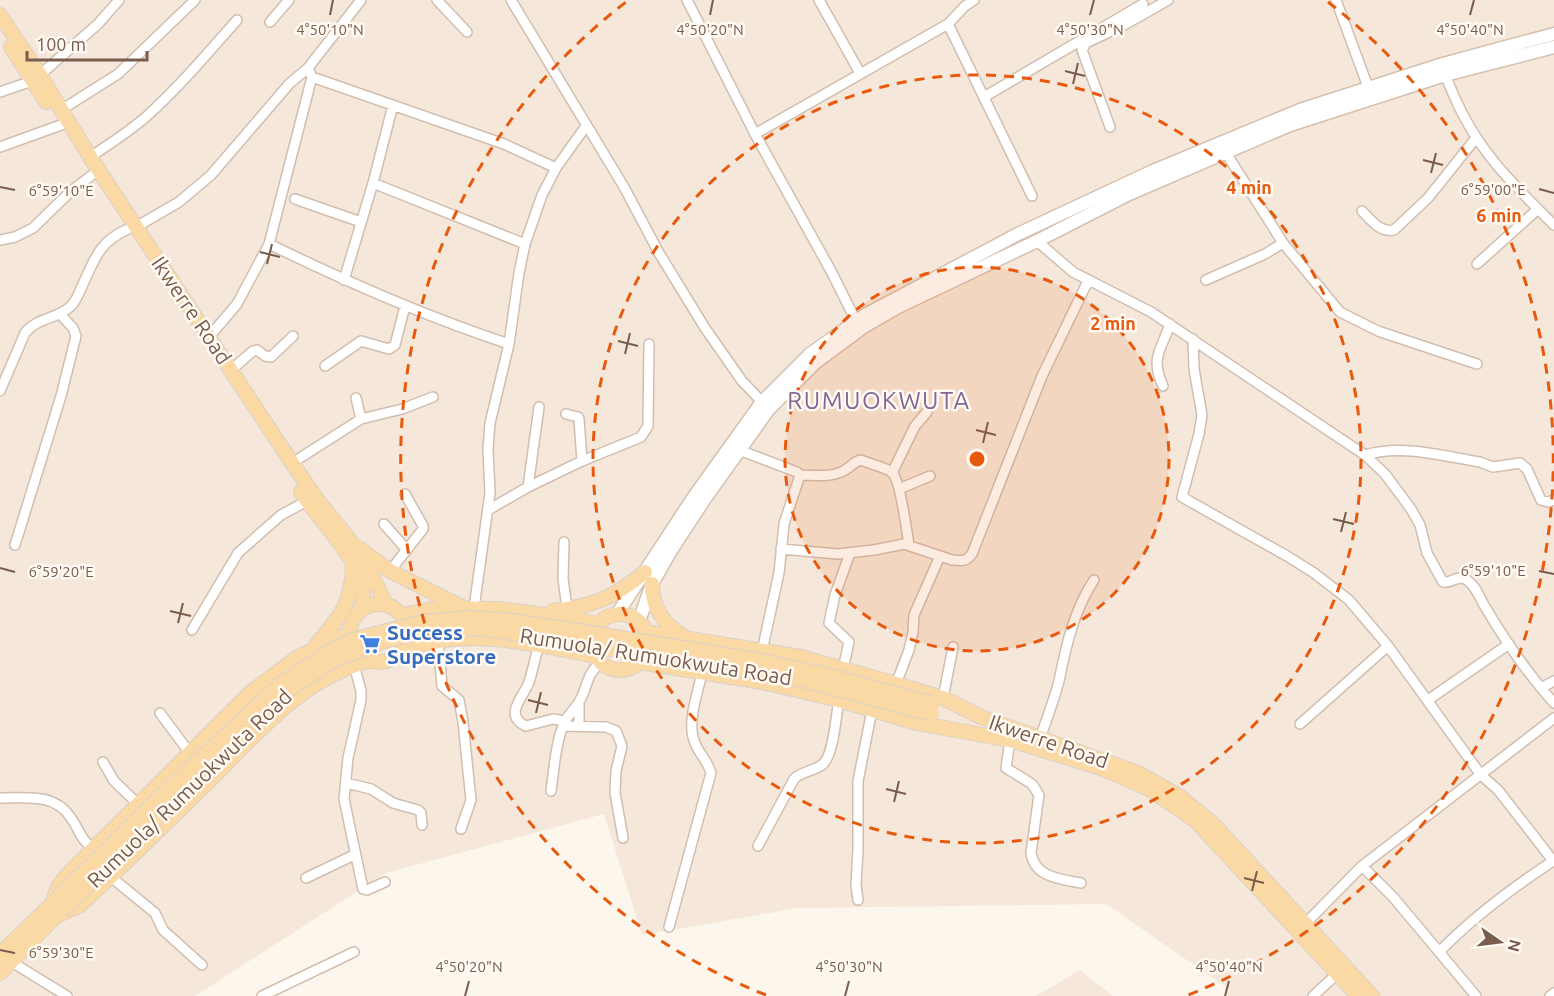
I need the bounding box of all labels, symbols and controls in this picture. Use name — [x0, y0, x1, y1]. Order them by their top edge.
text: 4°50'10"N — [296, 21, 364, 38]
text: 4°50'20"N — [676, 21, 744, 38]
text: 4°50'30"N — [1056, 21, 1124, 38]
text: 4°50'40"N — [1436, 21, 1504, 38]
scale bar — [27, 24, 147, 62]
text: 100 m — [36, 34, 86, 54]
text: 4 min — [1226, 177, 1272, 197]
text: 6°59'00"E — [1460, 181, 1526, 198]
text: 6°59'10"E — [28, 182, 94, 199]
text: 6 min — [1476, 205, 1522, 225]
street label: Ikwerre Road — [147, 252, 237, 368]
text: 2 min — [1090, 313, 1136, 333]
district label: RUMUOKWUTA — [787, 387, 971, 414]
centre of rings — [967, 449, 987, 469]
text: 6°59'10"E — [1460, 562, 1526, 579]
text: 6°59'20"E — [28, 563, 94, 580]
place label: Success Superstore — [387, 620, 496, 668]
street label: Rumuola/ Rumuokwuta Road — [518, 623, 794, 689]
supermarket icon: Success Superstore — [358, 632, 382, 656]
street label: Rumuola/ Rumuokwuta Road — [82, 684, 296, 892]
street label: Ikwerre Road — [986, 709, 1112, 773]
north arrow — [1470, 912, 1530, 972]
text: N — [1504, 938, 1525, 954]
text: 6°59'30"E — [28, 944, 94, 961]
text: 4°50'20"N — [435, 958, 503, 975]
text: 4°50'30"N — [815, 958, 883, 975]
text: 4°50'40"N — [1195, 958, 1263, 975]

